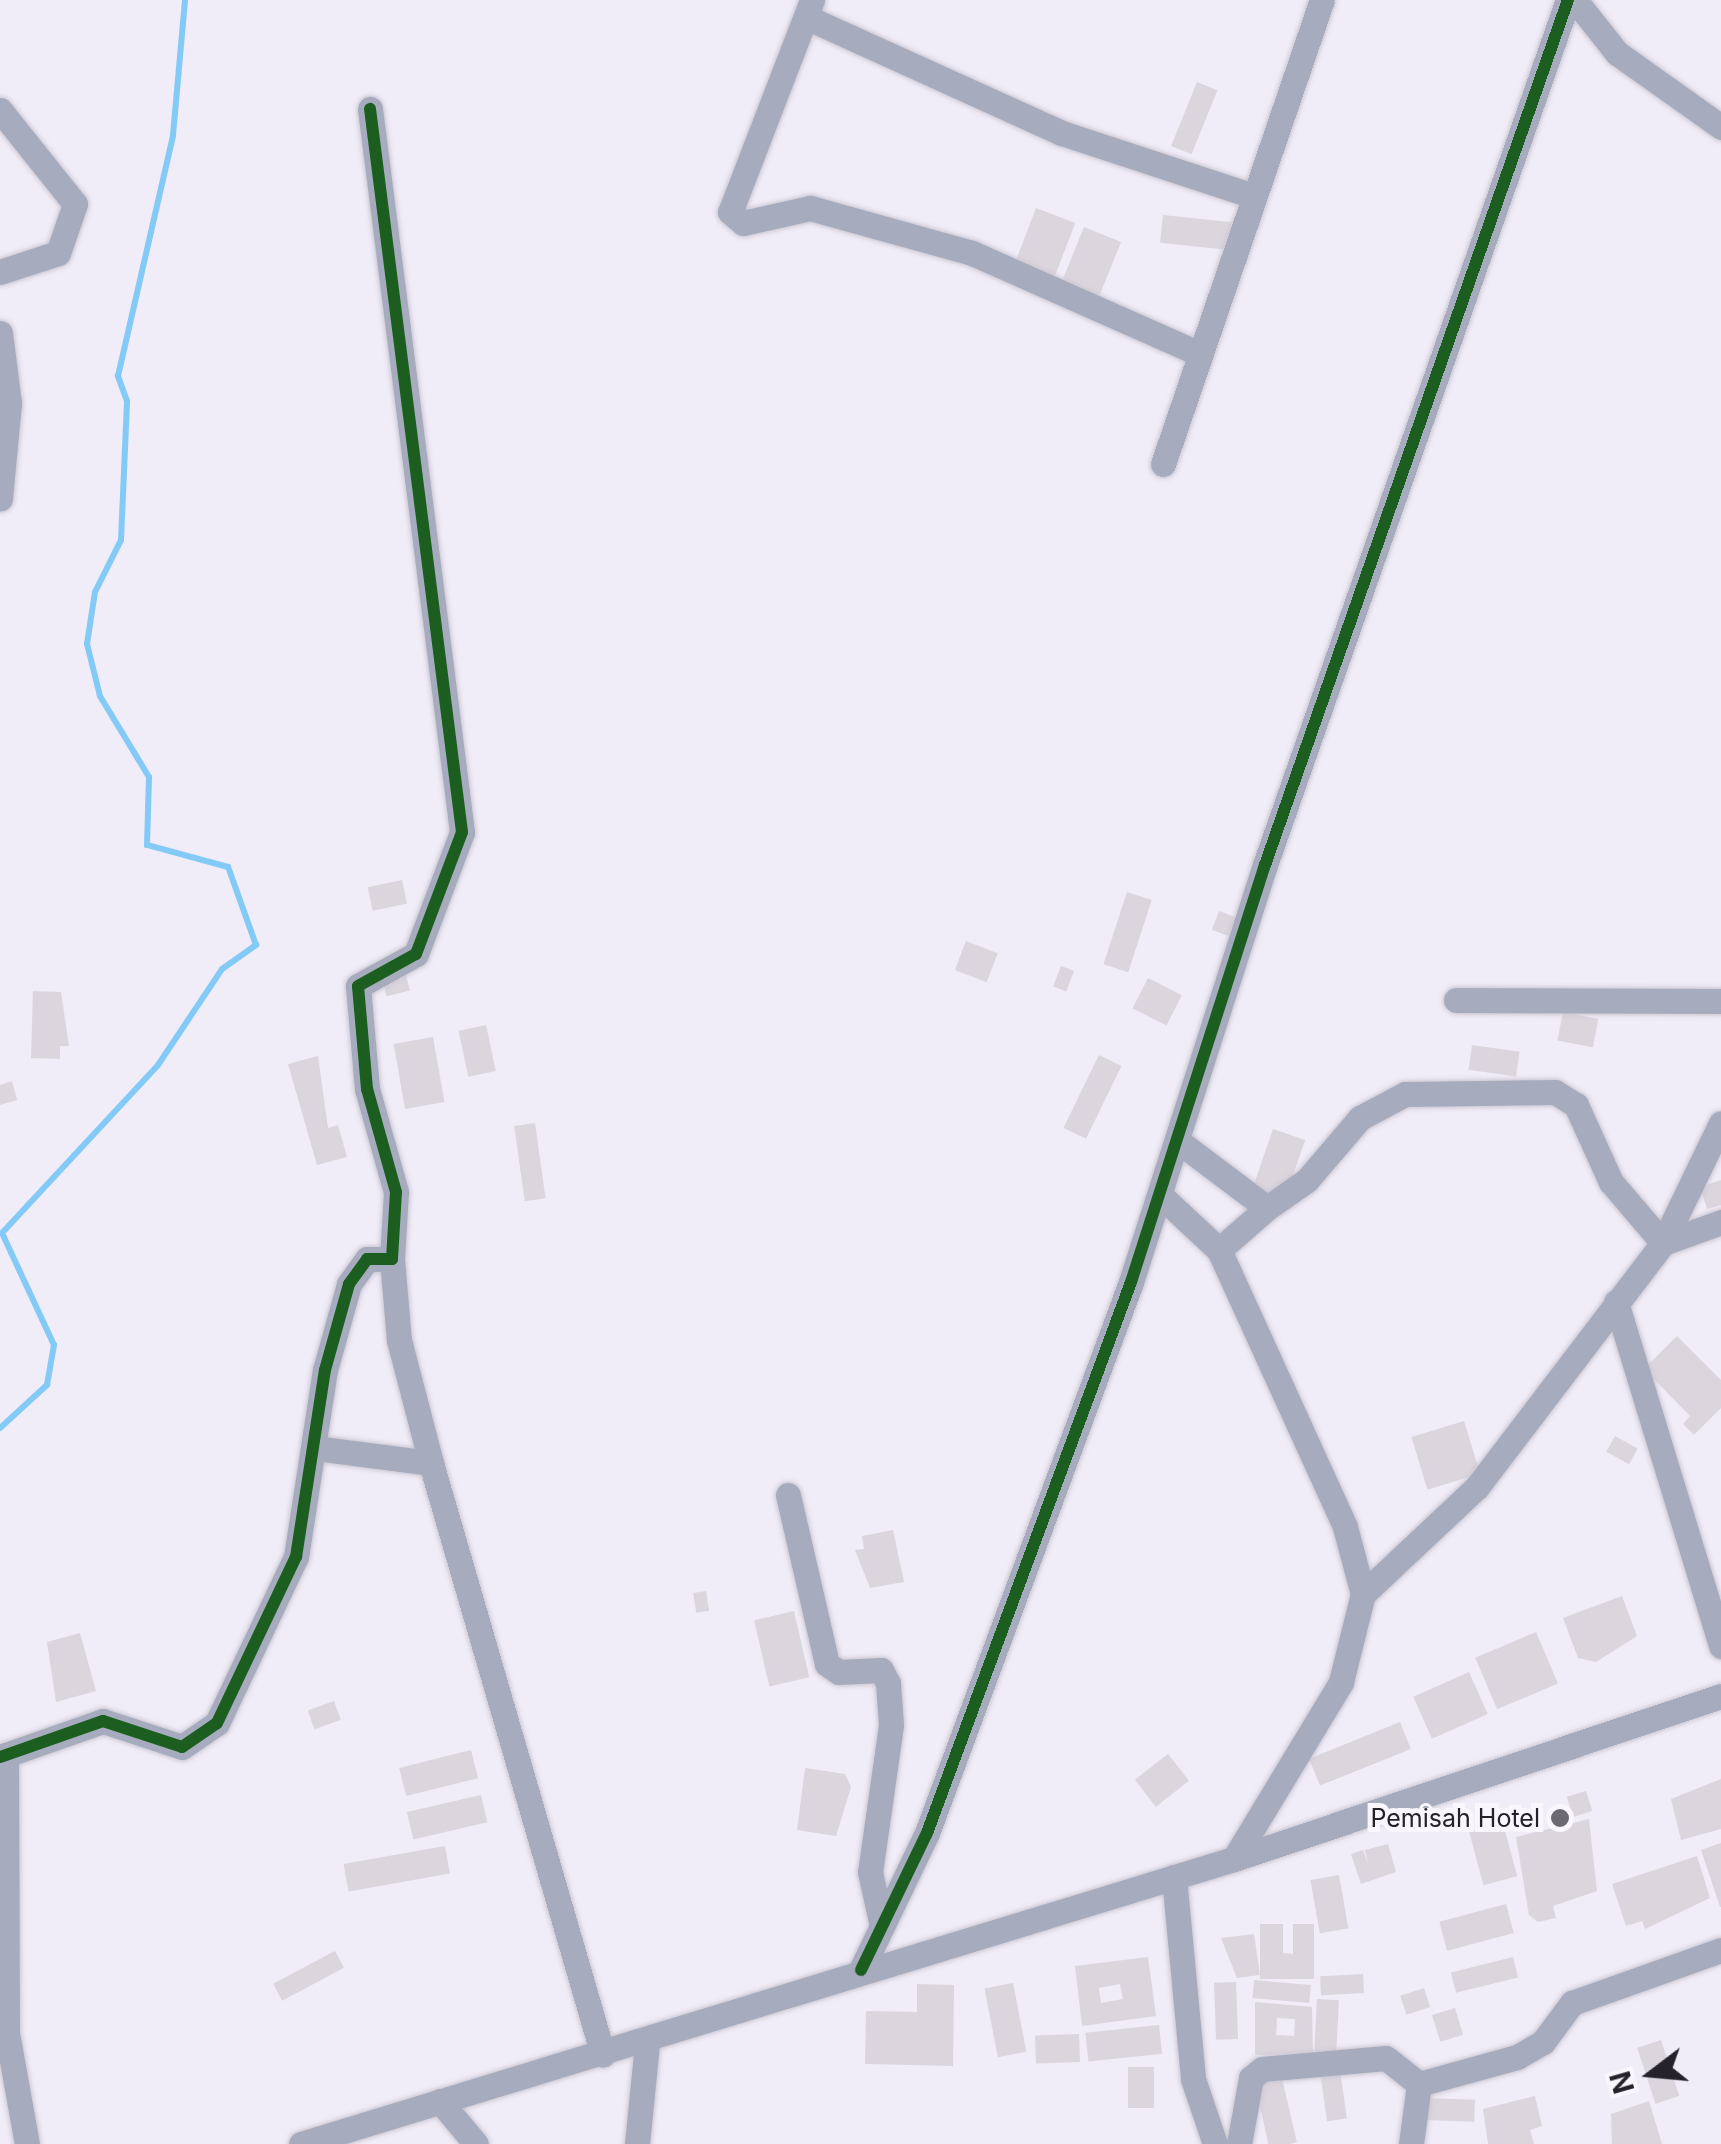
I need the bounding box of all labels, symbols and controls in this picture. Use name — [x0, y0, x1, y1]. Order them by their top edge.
place label: Pemisah Hotel — [1370, 1803, 1540, 1833]
marker: Pemisah Hotel — [1549, 1807, 1571, 1829]
north arrow — [1601, 2024, 1701, 2124]
text: N — [1603, 2067, 1641, 2097]

